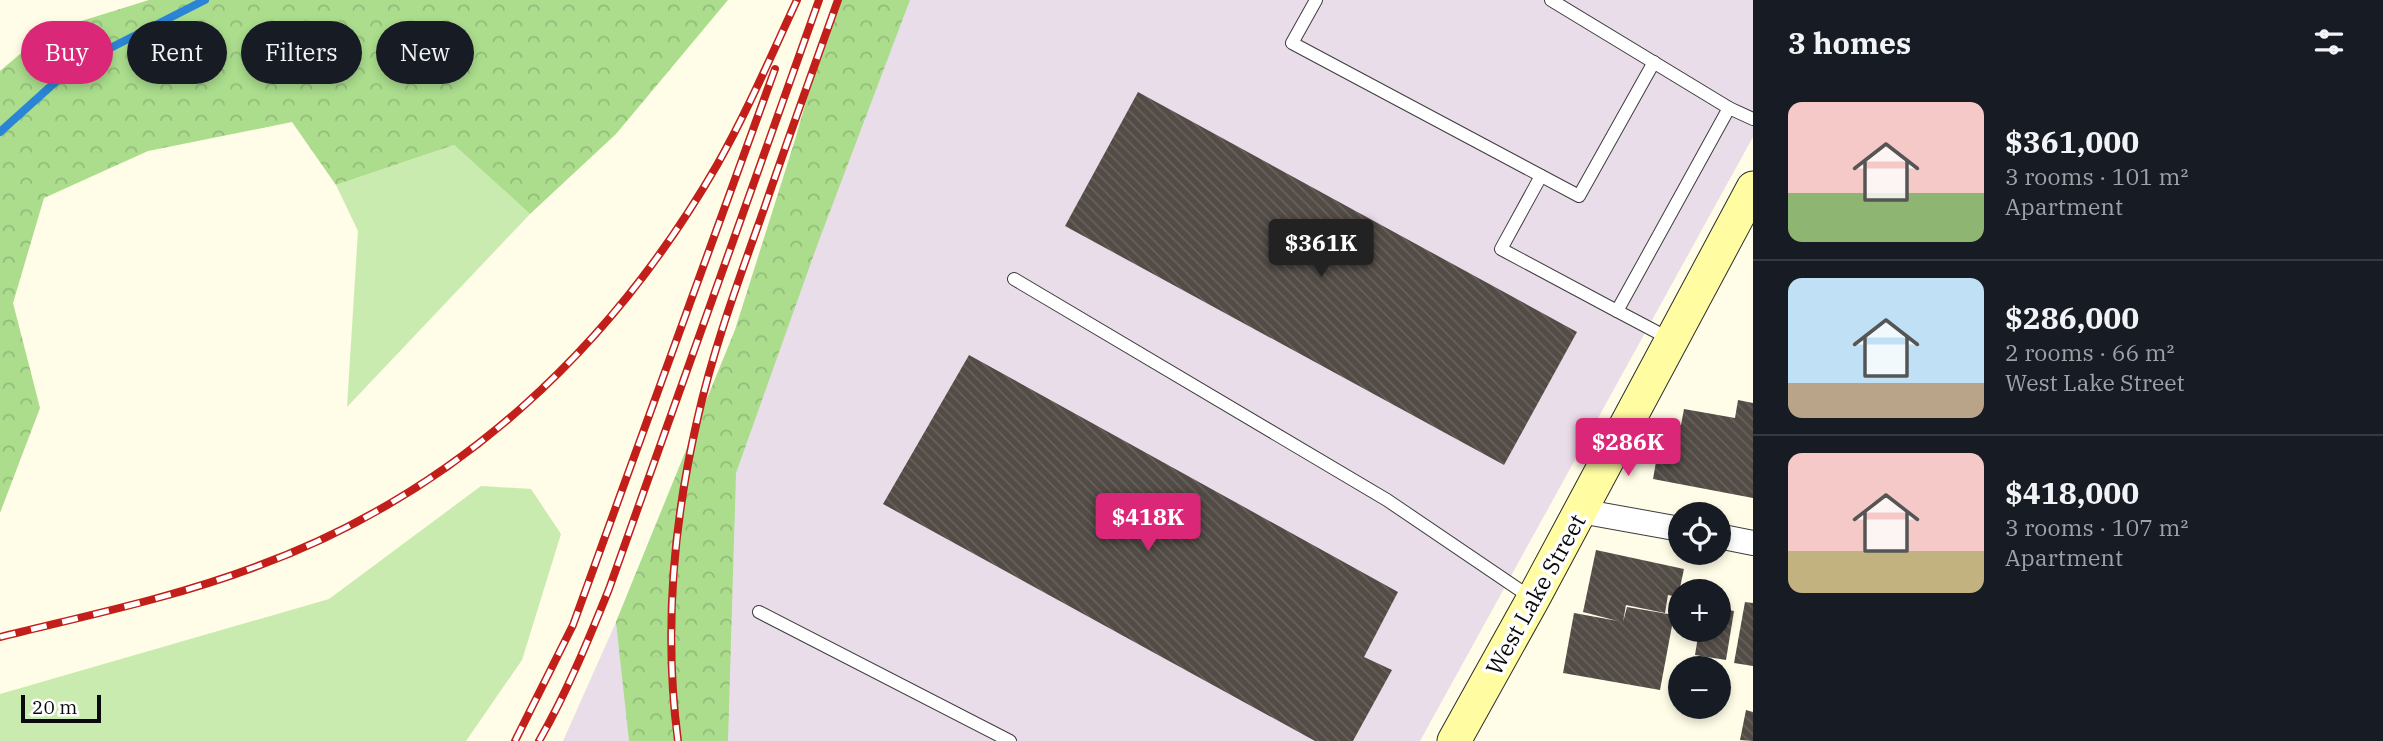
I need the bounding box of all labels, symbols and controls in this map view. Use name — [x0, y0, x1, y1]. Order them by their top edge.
chip: Buy — [21, 21, 113, 84]
chip: Rent — [127, 21, 227, 84]
chip: Filters — [241, 21, 362, 84]
chip: New — [376, 21, 474, 84]
text: 3 homes — [1788, 23, 1911, 62]
icon: filters — [2310, 23, 2348, 61]
text: $361,000 — [2005, 122, 2139, 161]
icon: home — [1844, 130, 1928, 214]
text: 3 rooms · 101 m² — [2005, 161, 2188, 191]
text: Apartment — [2005, 191, 2123, 221]
pin: $361K — [1272, 219, 1370, 279]
text: $361K — [1285, 227, 1357, 257]
text: $286,000 — [2005, 298, 2139, 337]
icon: home — [1844, 306, 1928, 390]
text: 2 rooms · 66 m² — [2005, 337, 2175, 367]
text: West Lake Street — [2005, 367, 2185, 397]
pin: $286K — [1579, 419, 1677, 478]
text: $286K — [1592, 426, 1664, 456]
text: $418,000 — [2005, 473, 2139, 512]
icon: home — [1844, 481, 1928, 565]
pin: $418K — [1099, 494, 1197, 553]
text: $418K — [1112, 501, 1184, 531]
map controls — [1668, 502, 1731, 719]
button: locate — [1668, 502, 1731, 565]
street label: West Lake Street — [1478, 508, 1592, 680]
text: 3 rooms · 107 m² — [2005, 512, 2188, 542]
text: Apartment — [2005, 542, 2123, 572]
button: + — [1668, 579, 1731, 642]
button: − — [1668, 656, 1731, 719]
scale bar — [21, 692, 102, 724]
text: 20 m — [32, 695, 77, 719]

